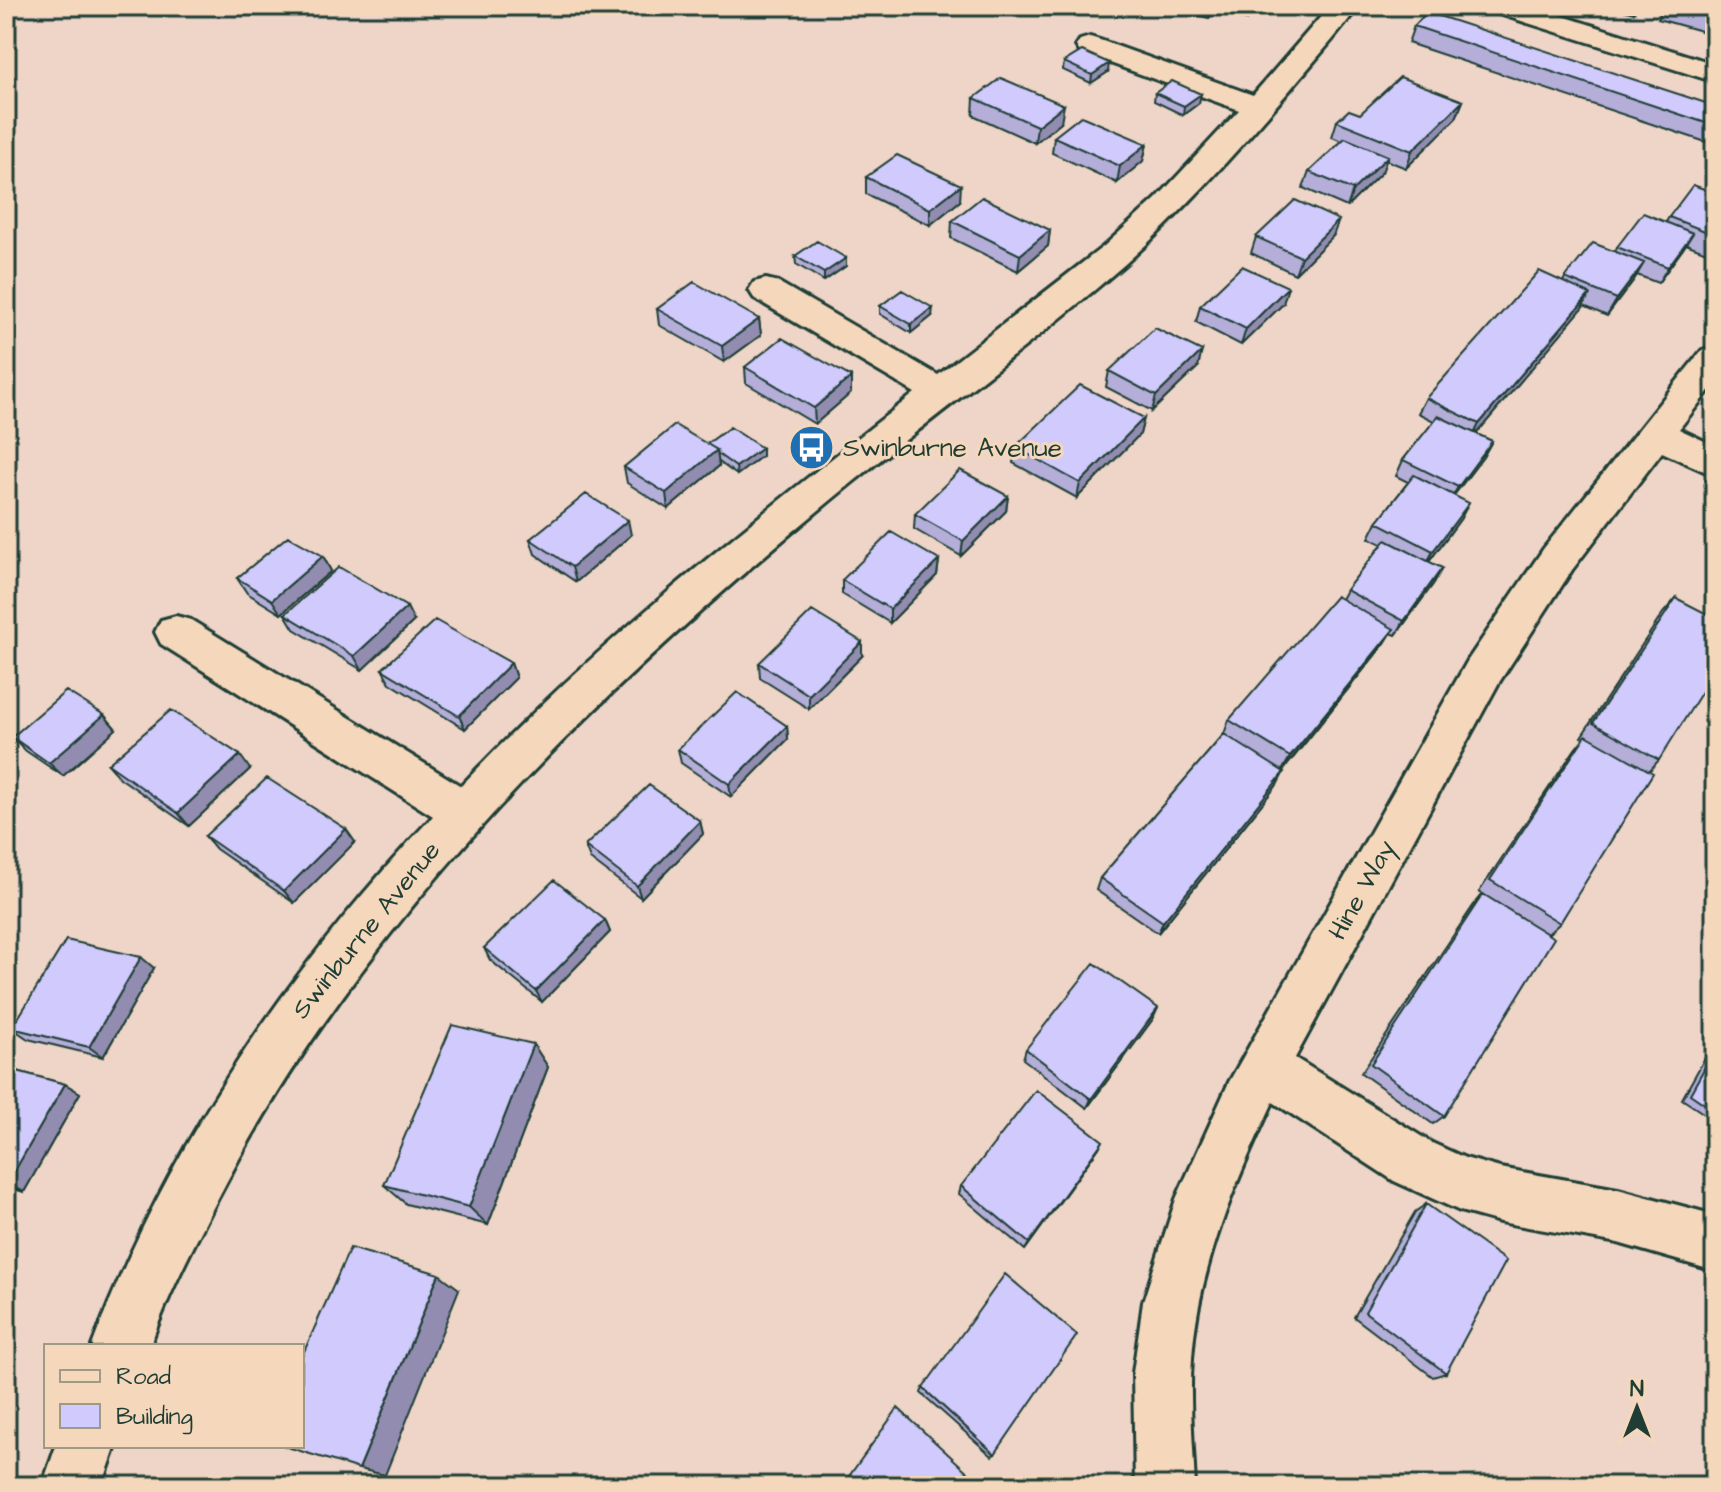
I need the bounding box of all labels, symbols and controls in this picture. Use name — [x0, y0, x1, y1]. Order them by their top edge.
bus stop icon: Swinburne Avenue — [788, 424, 836, 472]
place label: Swinburne Avenue — [843, 430, 1062, 466]
street label: Swinburne Avenue — [283, 834, 449, 1026]
street label: Hine Way — [1320, 834, 1406, 947]
legend — [44, 1344, 304, 1448]
text: Road — [116, 1360, 171, 1394]
north arrow — [1597, 1368, 1677, 1448]
text: N — [1630, 1374, 1644, 1405]
text: Building — [116, 1400, 193, 1435]

